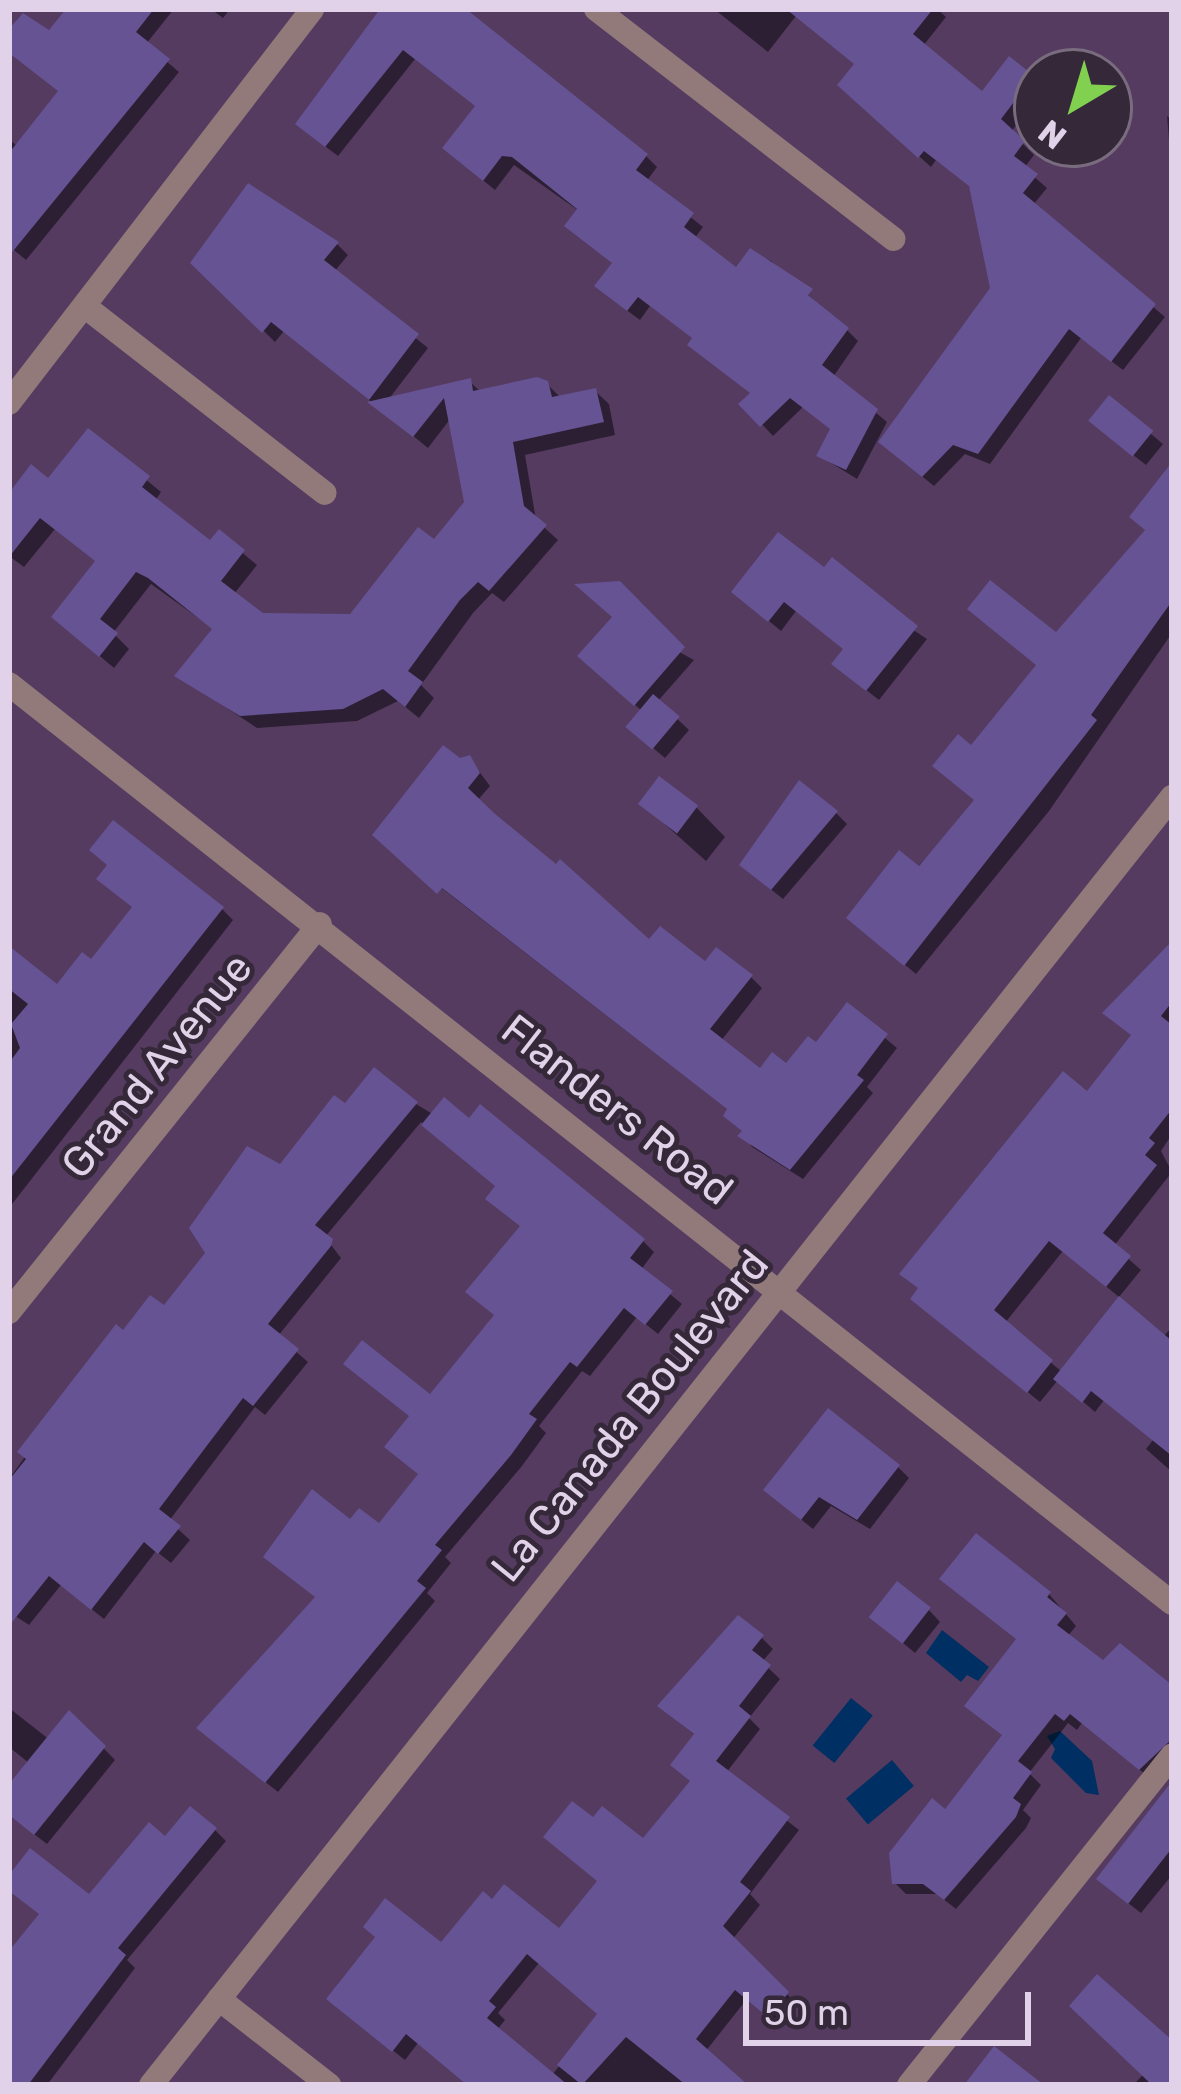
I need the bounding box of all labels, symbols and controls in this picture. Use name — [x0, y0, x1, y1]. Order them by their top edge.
north arrow — [1013, 48, 1133, 168]
text: N — [1031, 112, 1074, 157]
street label: Grand Avenue — [51, 943, 263, 1189]
street label: Flanders Road — [492, 1004, 742, 1216]
street label: La Canada Boulevard — [481, 1240, 779, 1592]
scale bar — [749, 1968, 1037, 2042]
text: 50 m — [764, 1991, 849, 2034]

